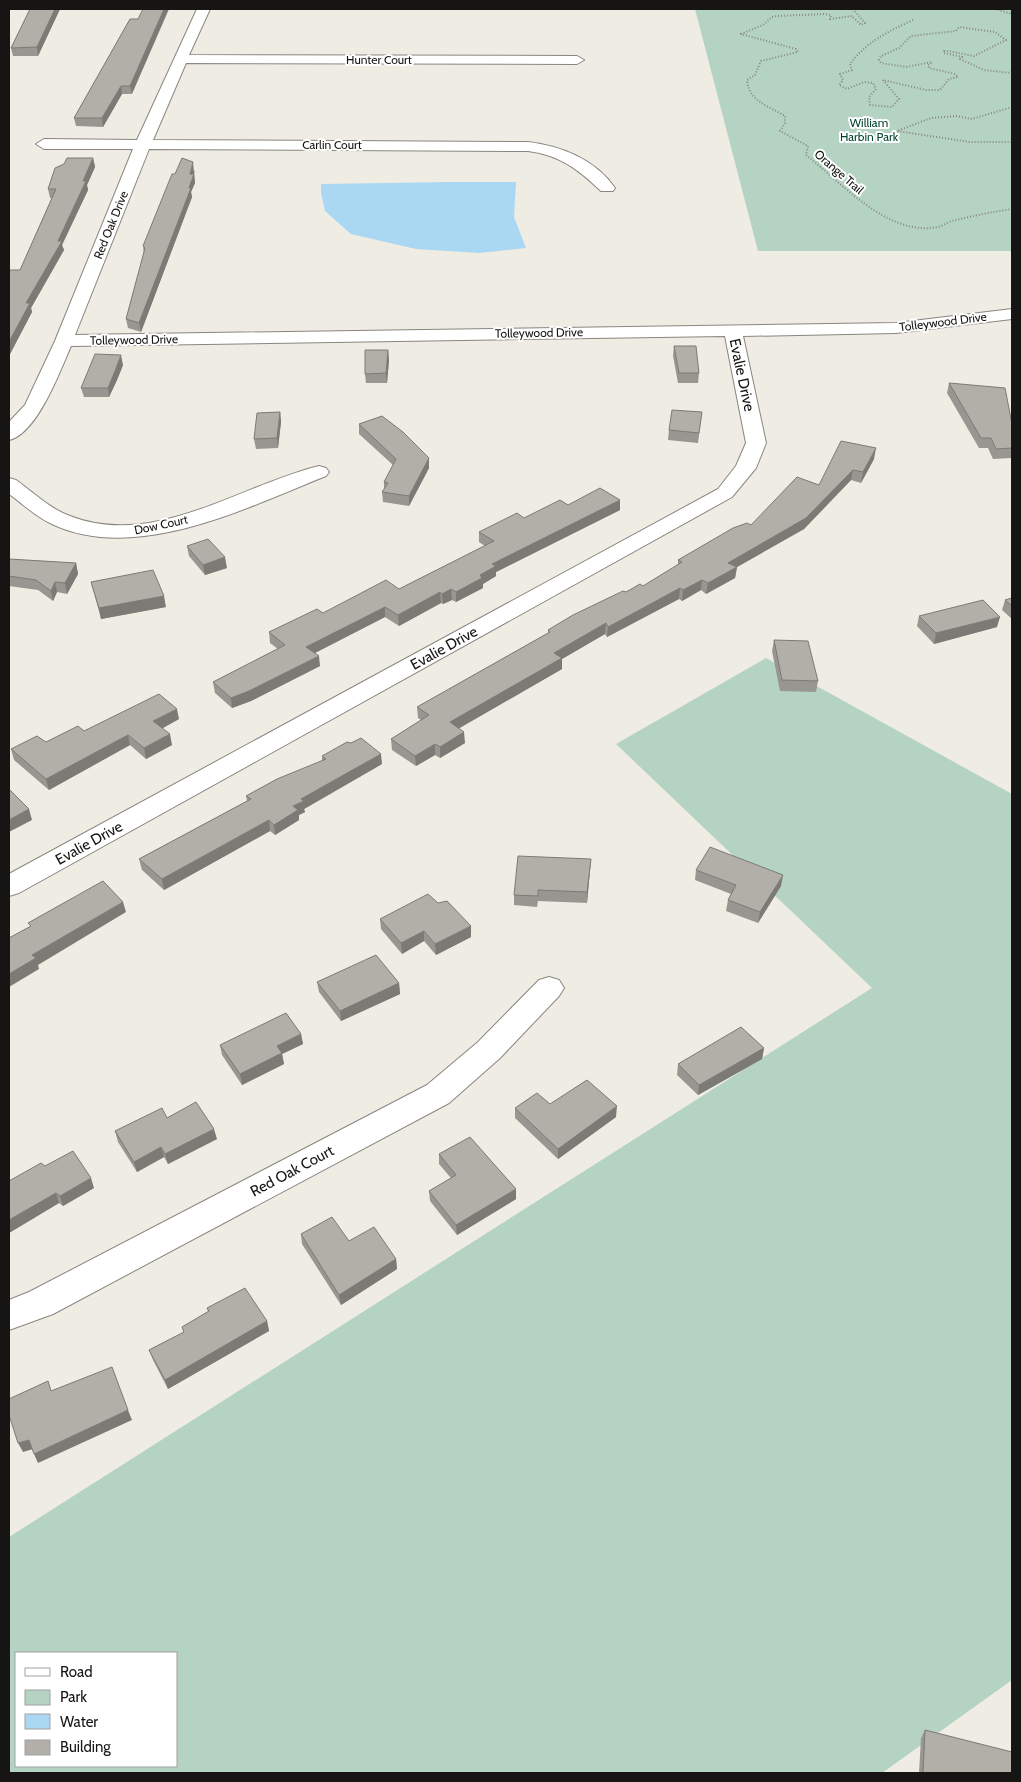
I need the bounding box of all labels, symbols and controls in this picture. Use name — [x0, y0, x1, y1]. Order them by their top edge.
street label: Hunter Court — [346, 52, 412, 67]
park label: William Harbin Park — [840, 115, 899, 144]
street label: Carlin Court — [302, 137, 362, 152]
street label: Orange Trail — [812, 146, 867, 197]
street label: Red Oak Drive — [90, 188, 131, 261]
street label: Tolleywood Drive — [898, 309, 987, 334]
street label: Tolleywood Drive — [495, 324, 583, 341]
street label: Tolleywood Drive — [90, 331, 178, 348]
street label: Evalie Drive — [726, 337, 759, 413]
street label: Dow Court — [133, 512, 189, 538]
street label: Evalie Drive — [407, 622, 481, 674]
street label: Evalie Drive — [52, 817, 126, 869]
street label: Red Oak Court — [247, 1142, 337, 1200]
legend — [15, 1652, 178, 1767]
text: Road — [60, 1663, 93, 1681]
text: Park — [60, 1688, 87, 1706]
text: Water — [60, 1713, 98, 1731]
text: Building — [60, 1738, 111, 1756]

